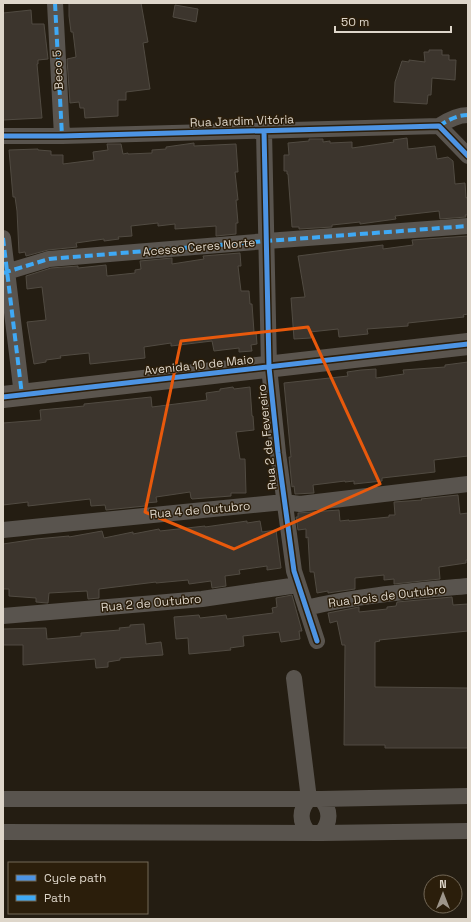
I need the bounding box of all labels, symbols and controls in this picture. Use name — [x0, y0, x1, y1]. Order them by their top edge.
scale bar — [335, 8, 451, 34]
text: 50 m — [341, 14, 369, 30]
street label: Beco 5 — [49, 50, 67, 90]
street label: Rua Jardim Vitória — [190, 111, 294, 131]
street label: Acesso Ceres Norte — [142, 234, 256, 260]
street label: Avenida 10 de Maio — [143, 351, 255, 379]
street label: Rua 2 de Fevereiro — [254, 384, 280, 490]
street label: Rua 4 de Outubro — [149, 498, 251, 522]
street label: Rua Dois de Outubro — [327, 581, 447, 611]
street label: Rua 2 de Outubro — [100, 591, 202, 615]
legend — [8, 862, 148, 914]
text: Cycle path — [44, 870, 106, 886]
north arrow — [423, 874, 463, 914]
text: N — [439, 877, 447, 891]
text: Path — [44, 890, 70, 906]

